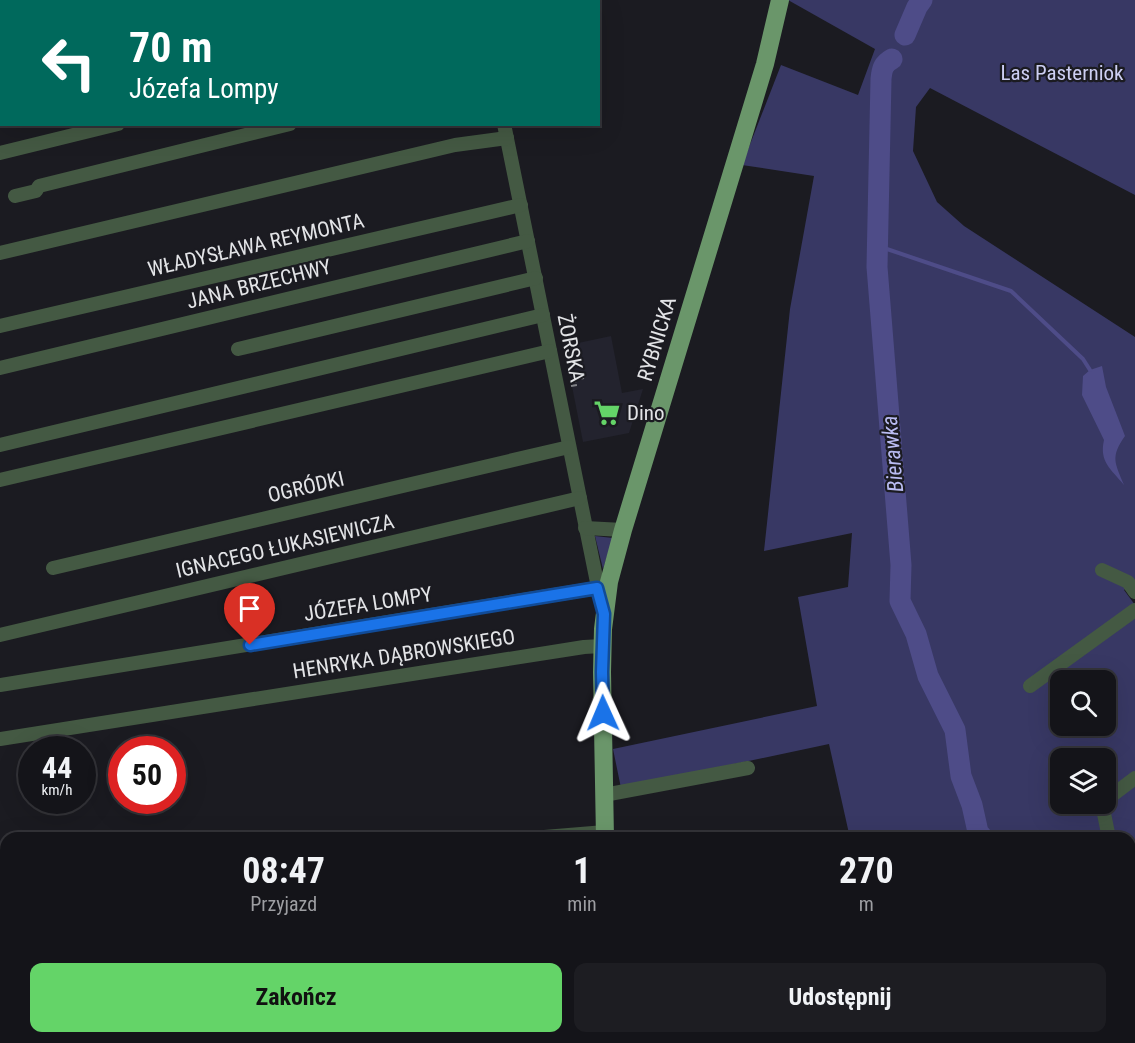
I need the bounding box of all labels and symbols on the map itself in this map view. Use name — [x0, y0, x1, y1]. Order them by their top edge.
park label: Las Pasterniok — [1000, 61, 1124, 85]
street label: WŁADYSŁAWA REYMONTA — [145, 208, 367, 282]
street label: JANA BRZECHWY — [184, 254, 334, 314]
street label: RYBNICKA — [633, 294, 681, 384]
street label: ŻORSKA — [553, 312, 589, 384]
supermarket icon: Dino — [592, 398, 622, 428]
place label: Dino — [627, 401, 665, 425]
water label: Bierawka — [877, 415, 908, 493]
street label: OGRÓDKI — [266, 467, 346, 507]
street label: IGNACEGO ŁUKASIEWICZA — [173, 509, 397, 583]
street label: JÓZEFA LOMPY — [302, 582, 434, 626]
pin — [224, 583, 275, 645]
street label: HENRYKA DĄBROWSKIEGO — [291, 625, 517, 683]
position arrow — [571, 681, 635, 745]
speed limit sign: 50 — [108, 736, 186, 814]

